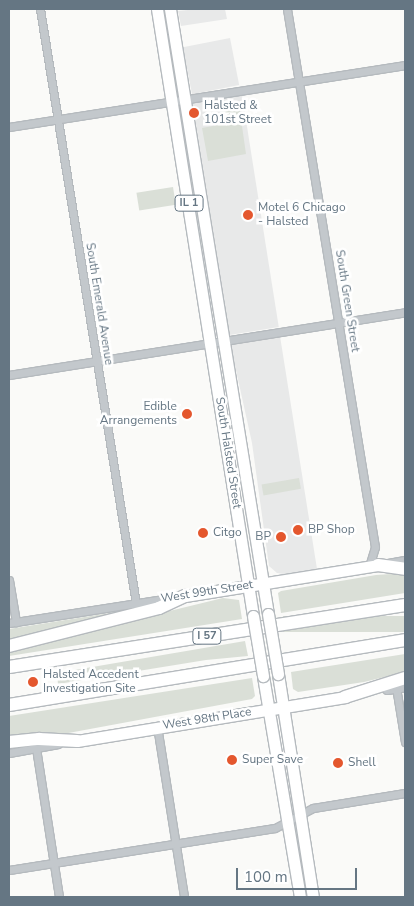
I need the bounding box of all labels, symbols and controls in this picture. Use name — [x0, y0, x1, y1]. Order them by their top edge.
place label: Halsted & 101st Street — [204, 99, 271, 127]
marker: Halsted & 101st Street — [188, 107, 200, 119]
road number: IL 1 — [174, 194, 204, 212]
place label: Motel 6 Chicago - Halsted — [258, 201, 346, 229]
marker: Motel 6 Chicago - Halsted — [242, 209, 254, 221]
street label: South Emerald Avenue — [82, 242, 116, 366]
street label: South Green Street — [332, 249, 362, 353]
street label: South Halsted Street — [212, 396, 244, 510]
place label: Edible Arrangements — [100, 400, 177, 428]
marker: Edible Arrangements — [181, 408, 193, 420]
place label: BP Shop — [308, 523, 355, 537]
marker: BP Shop — [292, 524, 304, 536]
place label: Citgo — [213, 526, 242, 540]
marker: Citgo — [197, 527, 209, 539]
place label: BP — [255, 530, 271, 544]
marker: BP — [275, 531, 287, 543]
street label: West 99th Street — [160, 578, 254, 606]
road number: I 57 — [192, 628, 222, 644]
place label: Halsted Accedent Investigation Site — [43, 668, 139, 696]
marker: Halsted Accedent Investigation Site — [27, 676, 39, 688]
street label: West 98th Place — [162, 705, 252, 733]
place label: Super Save — [242, 753, 303, 767]
marker: Super Save — [226, 754, 238, 766]
place label: Shell — [348, 756, 376, 770]
marker: Shell — [332, 757, 344, 769]
scale bar — [239, 858, 360, 890]
text: 100 m — [244, 867, 288, 887]

